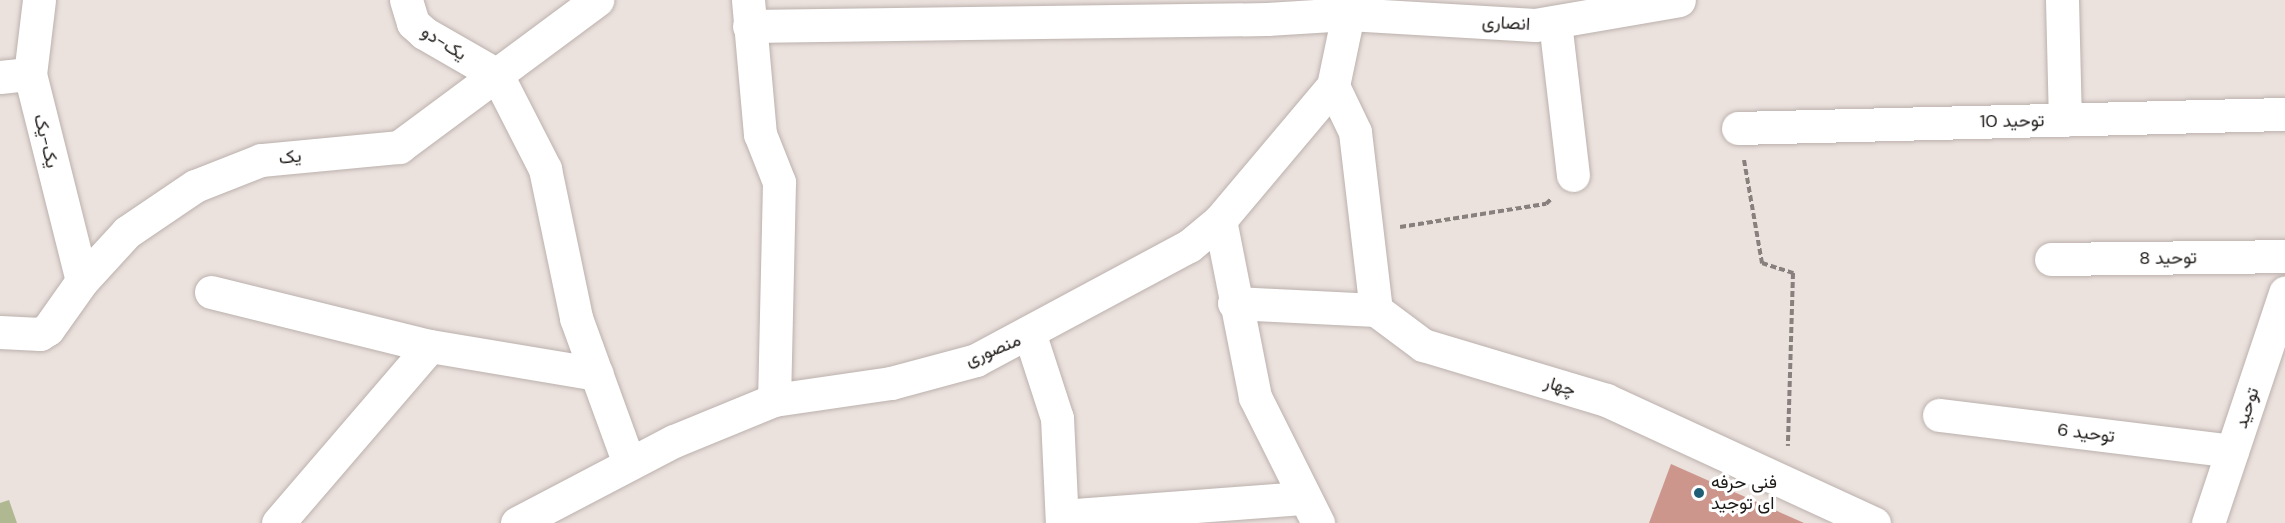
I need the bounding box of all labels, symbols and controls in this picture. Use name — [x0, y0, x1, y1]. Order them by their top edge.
street label: انصاری — [1481, 11, 1531, 35]
street label: یک-دو — [418, 21, 470, 65]
street label: توحید 10 — [1980, 110, 2044, 132]
street label: یک-یک — [29, 112, 63, 170]
street label: یک — [277, 145, 303, 169]
street label: توحید 8 — [2139, 247, 2197, 269]
street label: منصوری — [962, 329, 1024, 371]
street label: چهار — [1542, 371, 1578, 401]
street label: توحید — [2230, 385, 2264, 431]
street label: توحید 6 — [2056, 419, 2116, 447]
place label: فنی حرفه ای توجید — [1711, 472, 1777, 514]
marker: فنی حرفه ای توجید — [1692, 486, 1706, 500]

